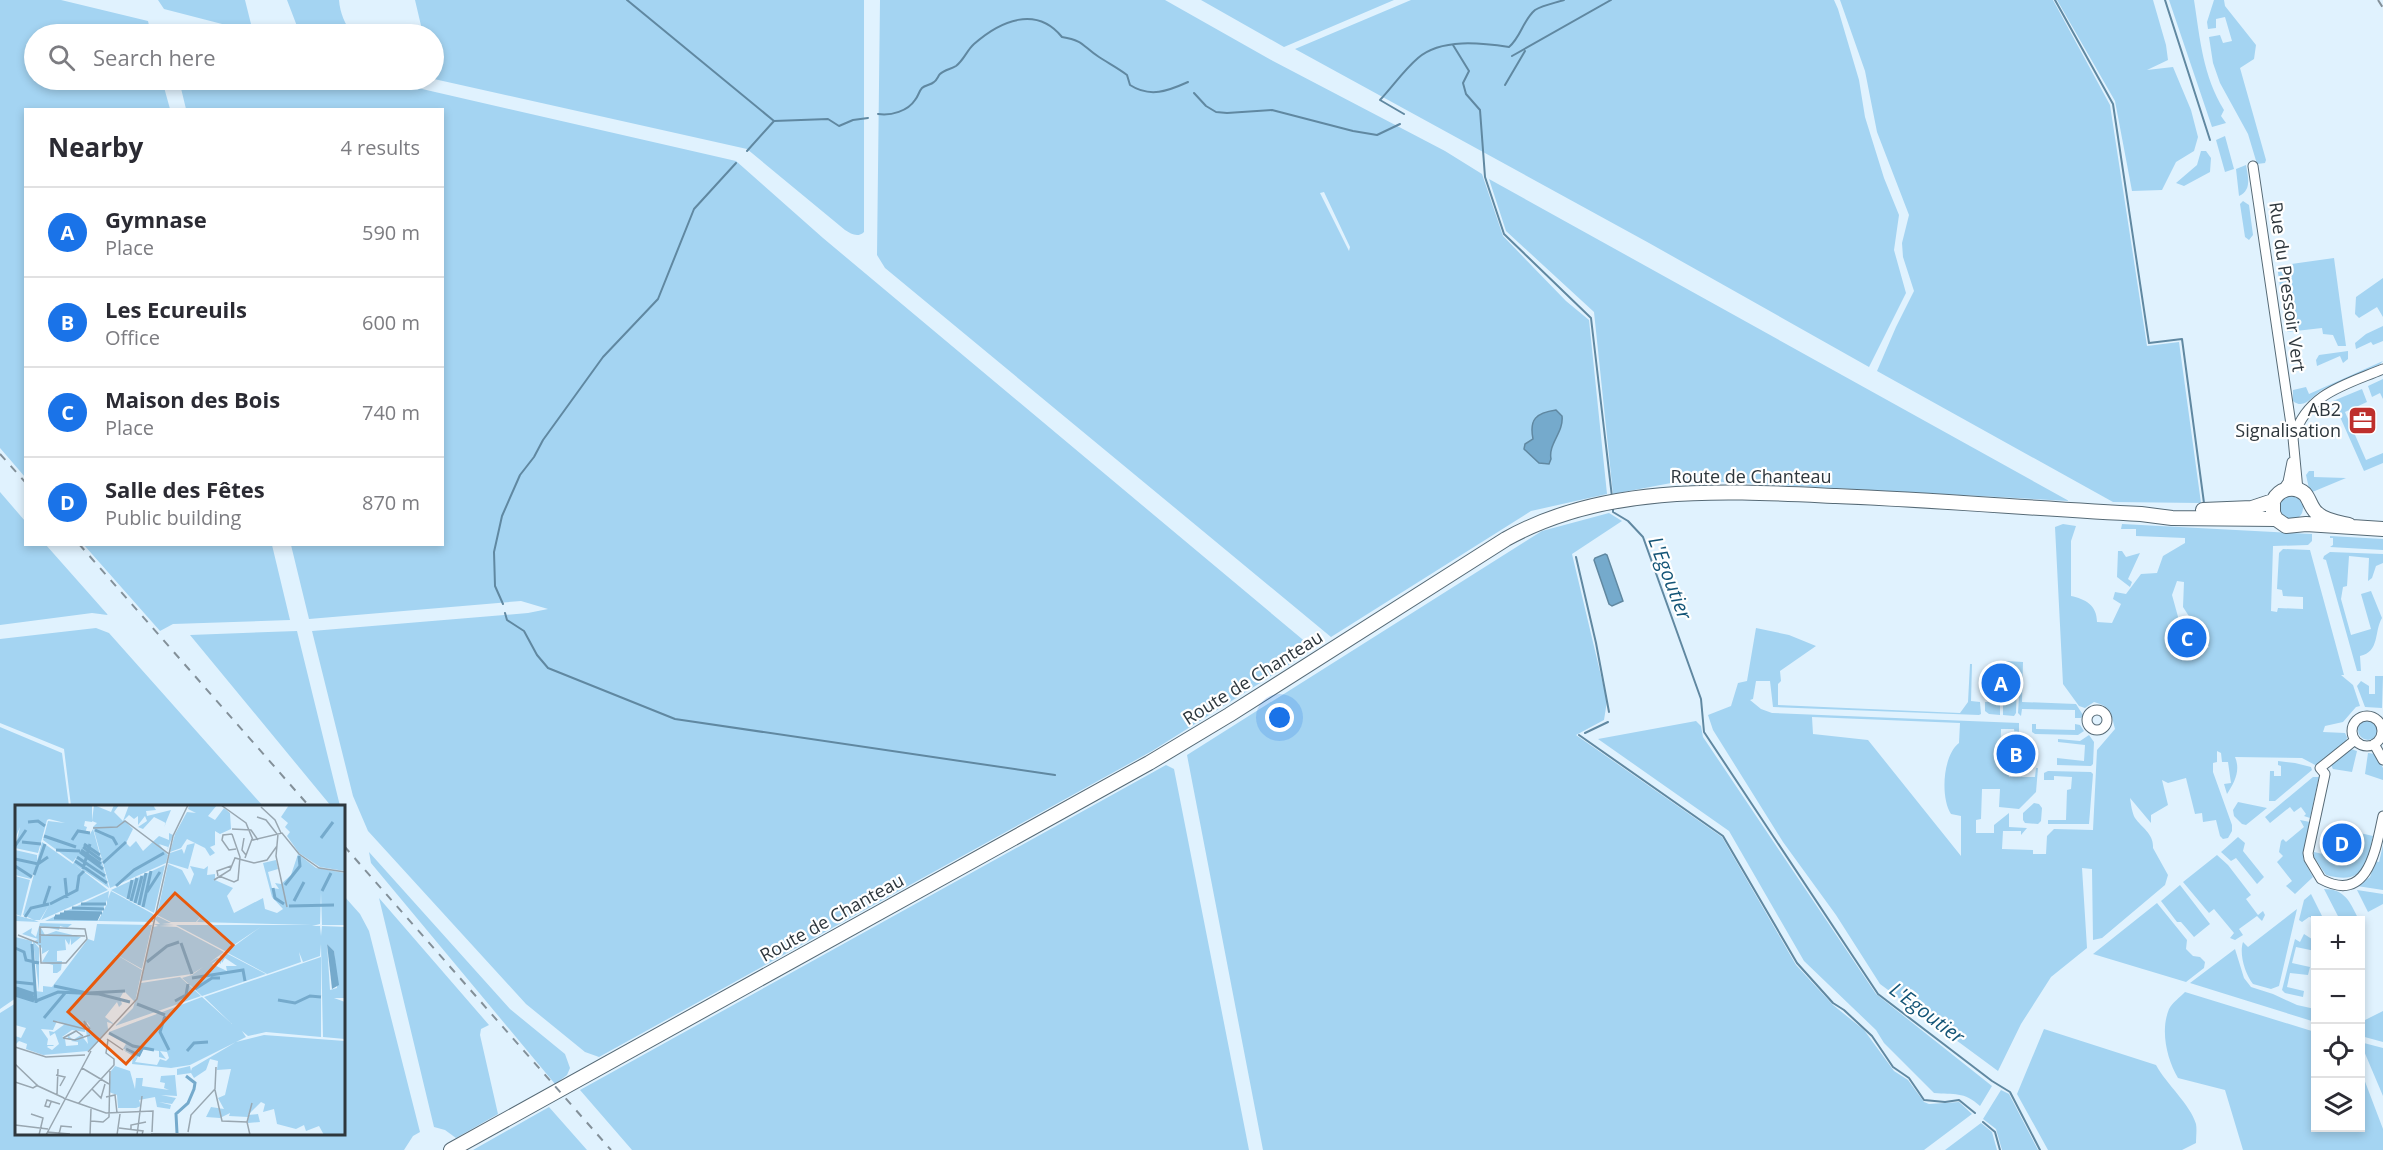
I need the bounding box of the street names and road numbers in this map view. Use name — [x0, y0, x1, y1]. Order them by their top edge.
street label: Rue du Pressoir Vert — [2264, 200, 2312, 373]
street label: Route de Chanteau — [1671, 464, 1831, 488]
street label: Route de Chanteau — [1178, 624, 1327, 730]
street label: Route de Chanteau — [755, 868, 908, 967]

